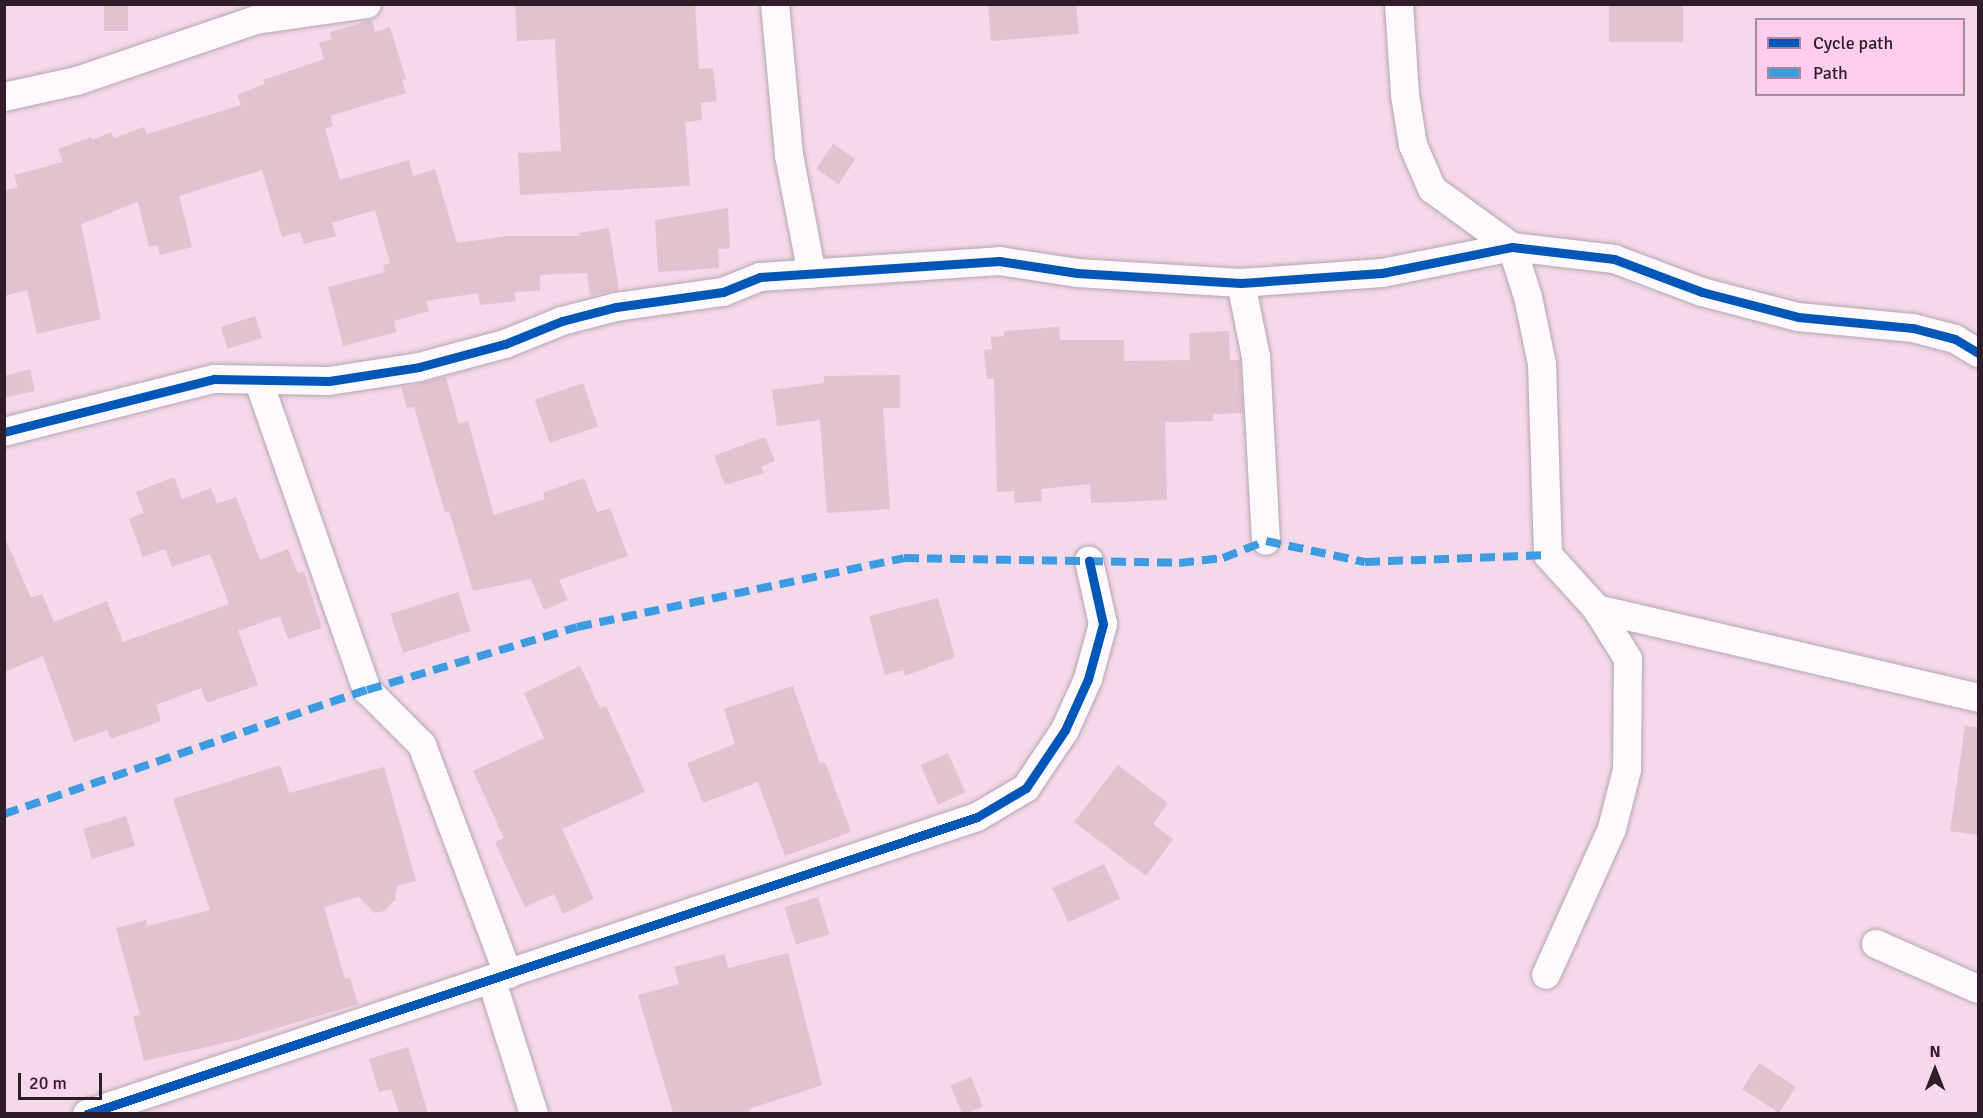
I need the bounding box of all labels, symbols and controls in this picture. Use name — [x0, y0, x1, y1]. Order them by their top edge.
legend — [1755, 18, 1965, 96]
text: Cycle path — [1813, 32, 1893, 54]
text: Path — [1813, 62, 1848, 84]
north arrow — [1905, 1040, 1965, 1100]
text: N — [1929, 1042, 1941, 1062]
scale bar — [21, 1061, 105, 1099]
text: 20 m — [29, 1072, 67, 1094]

